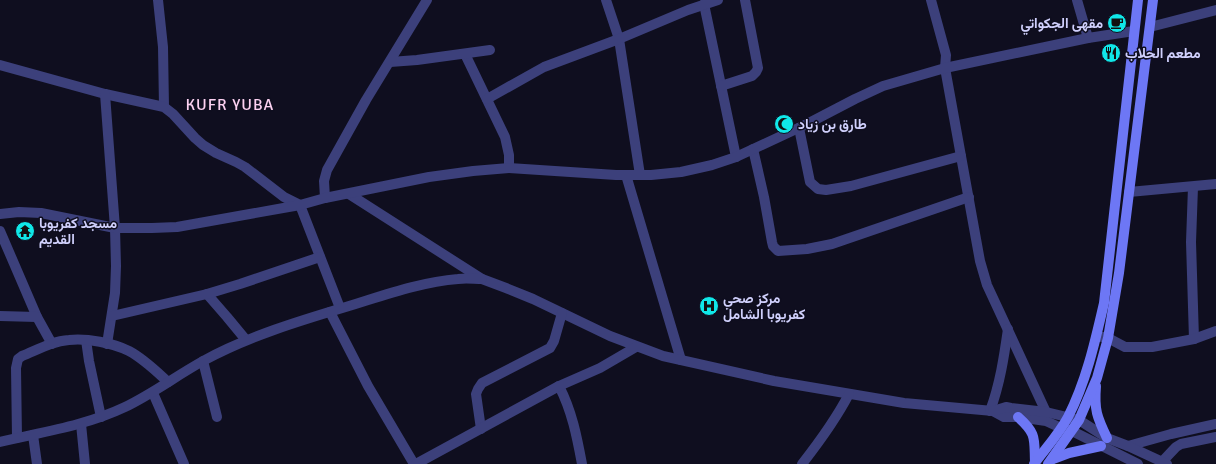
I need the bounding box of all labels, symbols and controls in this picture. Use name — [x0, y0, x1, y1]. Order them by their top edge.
cafe icon: مقهى الجكواتي — [1106, 12, 1128, 34]
place label: مقهى الجكواتي — [1020, 15, 1103, 35]
restaurant icon: مطعم الحلاب — [1100, 42, 1122, 64]
place label: مطعم الحلاب — [1125, 45, 1201, 62]
district label: KUFR YUBA — [186, 95, 274, 115]
mosque icon: طارق بن زياد — [773, 113, 795, 135]
place label: طارق بن زياد — [798, 116, 867, 133]
place label: مسجد كفريوبا القديم — [39, 215, 118, 248]
temple icon: مسجد كفريوبا القديم — [14, 220, 36, 242]
place label: مركز صحي كفريوبا الشامل — [723, 290, 805, 323]
hospital icon: مركز صحي كفريوبا الشامل — [698, 295, 720, 317]

